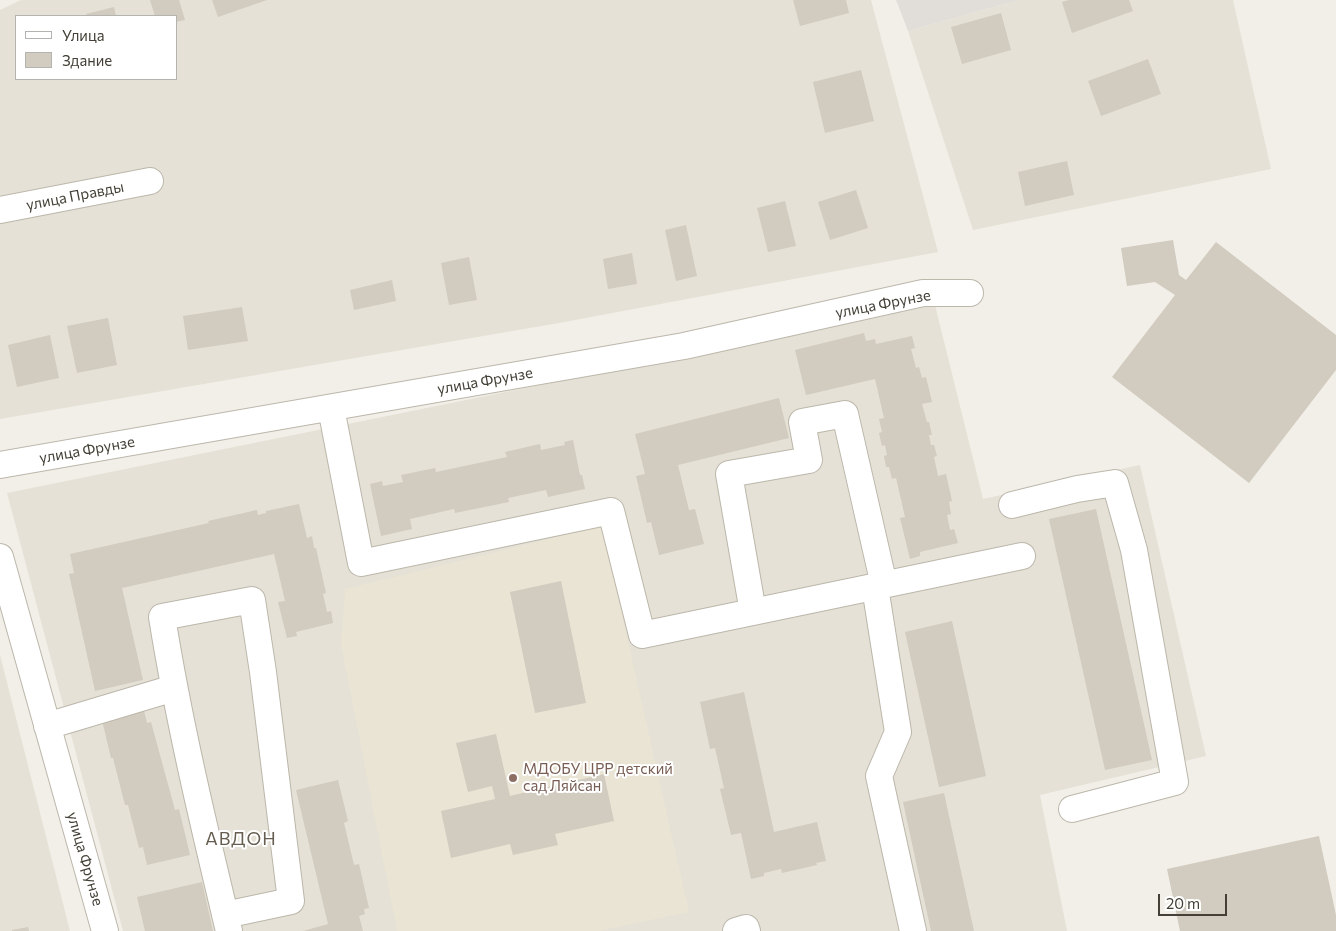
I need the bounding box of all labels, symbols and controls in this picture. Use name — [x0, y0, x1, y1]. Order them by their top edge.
legend — [15, 15, 178, 80]
text: Улица — [62, 26, 104, 44]
text: Здание — [62, 51, 112, 69]
street label: улица Правды — [25, 178, 125, 214]
street label: улица Фрунзе — [834, 286, 932, 322]
street label: улица Фрунзе — [436, 364, 534, 398]
street label: улица Фрунзе — [38, 433, 136, 467]
place label: МДОБУ ЦРР детский сад Ляйсан — [523, 760, 673, 795]
marker: МДОБУ ЦРР детский сад Ляйсан — [507, 772, 519, 784]
street label: улица Фрунзе — [63, 810, 107, 908]
district label: АВДОН — [205, 828, 277, 850]
scale bar — [1161, 884, 1230, 916]
text: 20 m — [1166, 894, 1200, 912]

